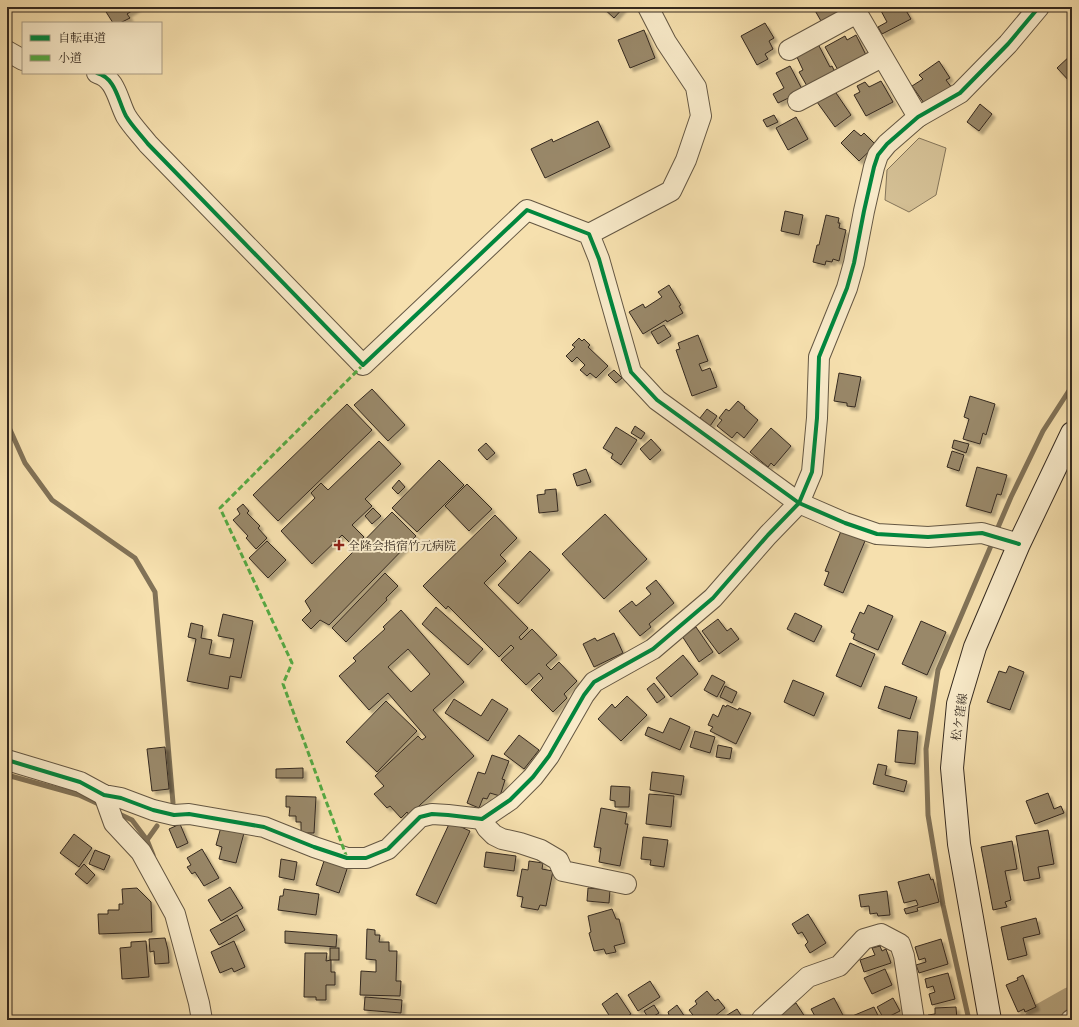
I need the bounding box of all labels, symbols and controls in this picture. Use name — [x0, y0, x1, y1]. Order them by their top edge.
legend — [22, 22, 162, 74]
text: 自転車道 — [58, 29, 106, 46]
text: 小道 — [58, 49, 82, 66]
place label: 全隆会指宿竹元病院 — [348, 537, 456, 554]
marker: 全隆会指宿竹元病院 — [333, 539, 345, 551]
street label: 松ケ窪線 — [947, 692, 971, 742]

